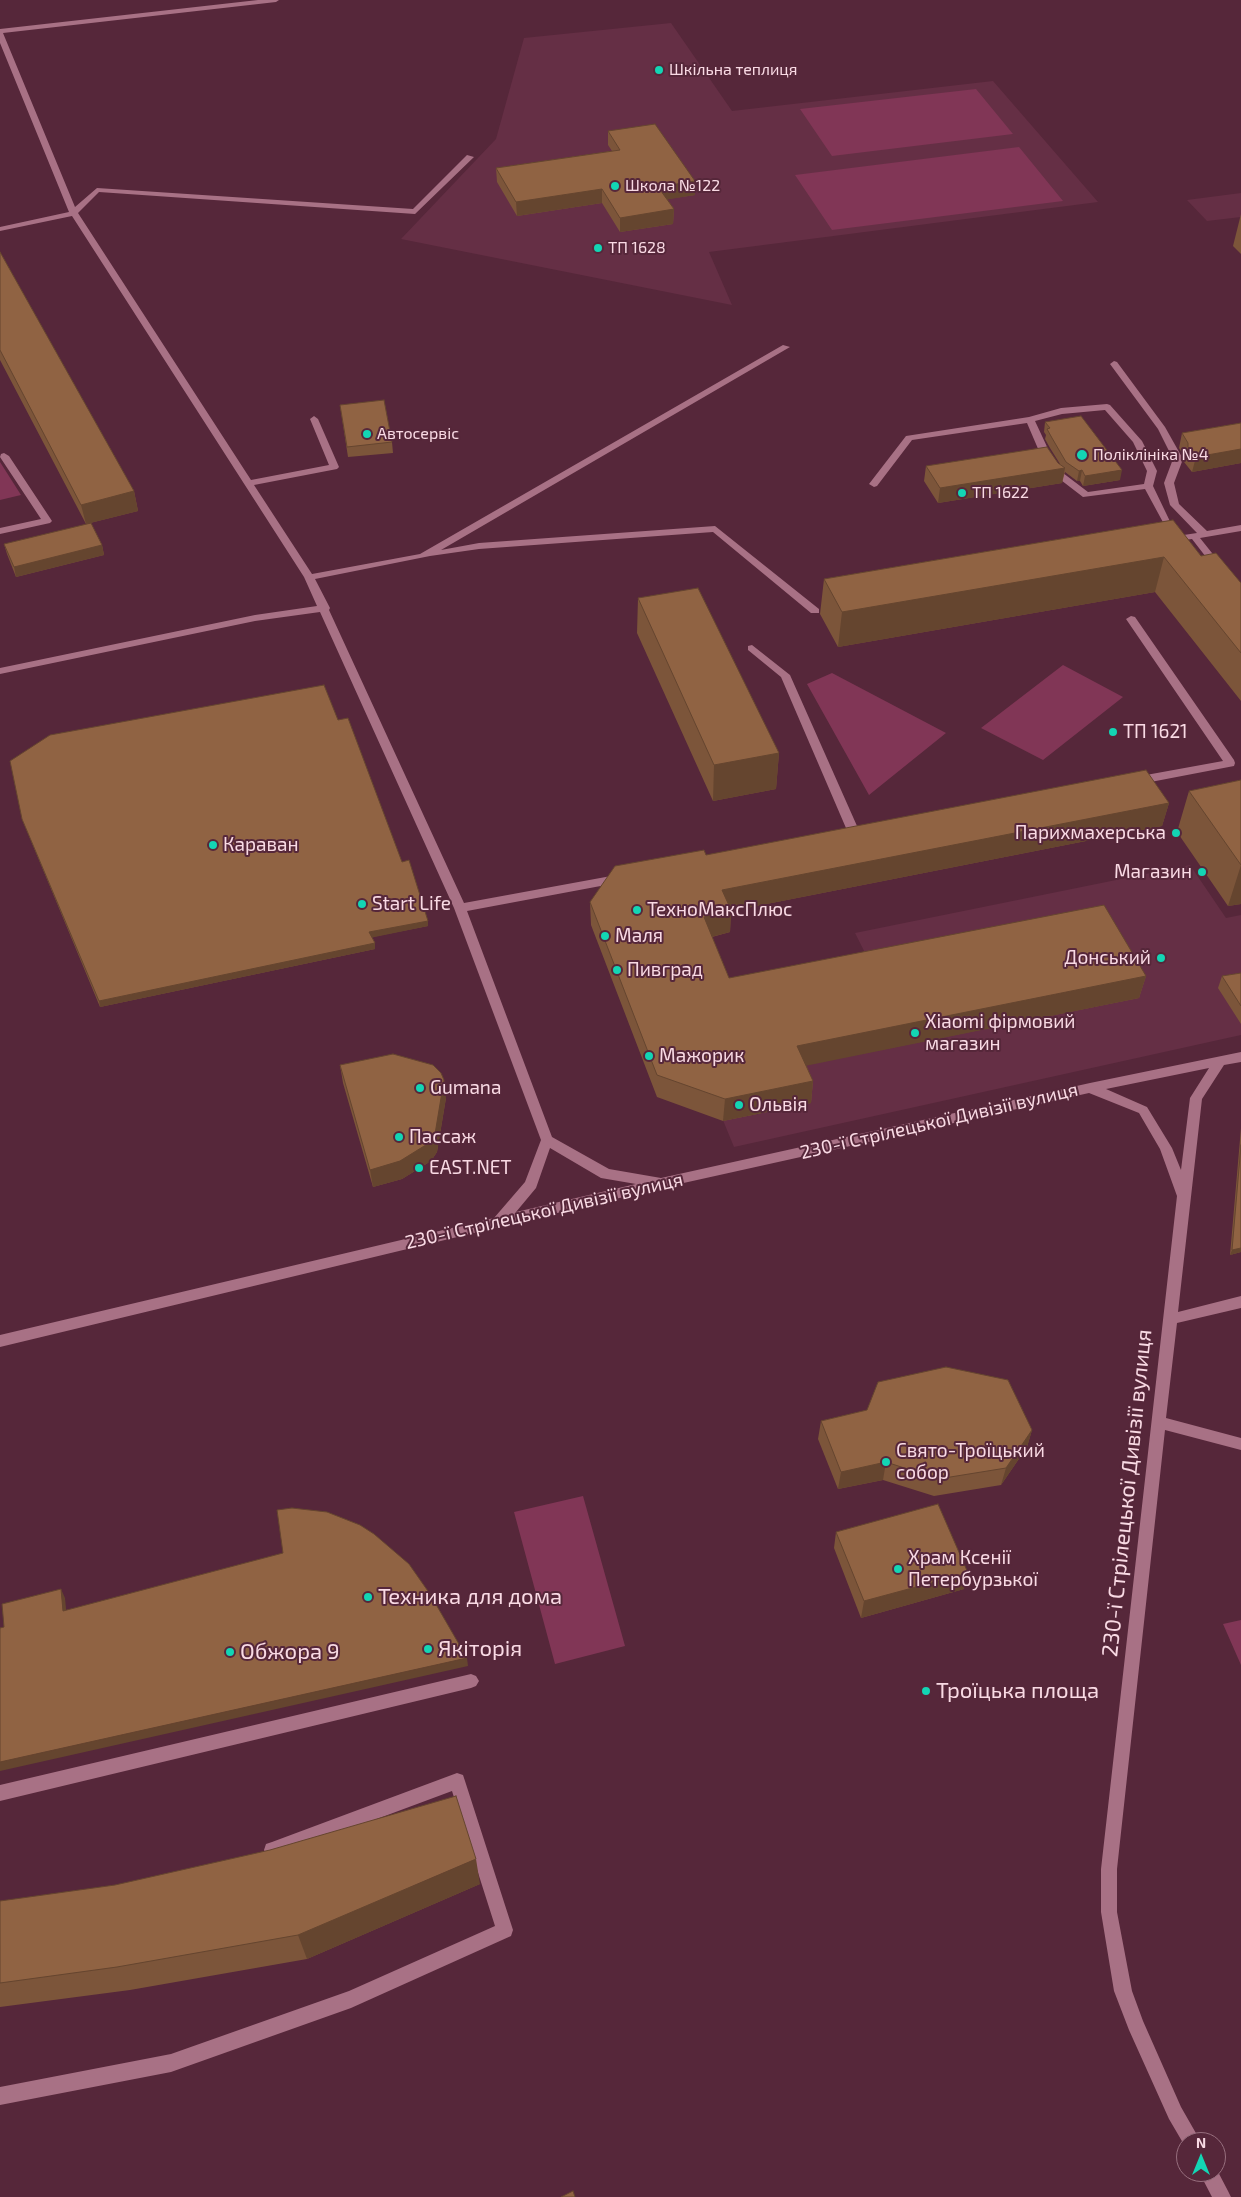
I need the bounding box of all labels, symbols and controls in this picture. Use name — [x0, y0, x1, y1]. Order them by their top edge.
place label: Шкільна теплиця — [669, 60, 798, 80]
marker: Шкільна теплиця — [653, 64, 665, 76]
place label: Школа №122 — [625, 176, 720, 196]
marker: Школа №122 — [609, 180, 621, 192]
place label: ТП 1628 — [608, 238, 666, 258]
marker: ТП 1628 — [592, 242, 604, 254]
place label: Автосервіс — [377, 424, 459, 444]
marker: Автосервіс — [361, 428, 373, 440]
place label: Поліклініка №4 — [1093, 445, 1209, 465]
marker: Поліклініка №4 — [1075, 448, 1089, 462]
place label: ТП 1622 — [972, 483, 1029, 503]
marker: ТП 1622 — [956, 487, 968, 499]
place label: ТП 1621 — [1123, 721, 1188, 743]
marker: ТП 1621 — [1107, 726, 1119, 738]
place label: Парихмахерська — [1015, 822, 1166, 844]
marker: Парихмахерська — [1170, 827, 1182, 839]
place label: Караван — [223, 834, 299, 856]
marker: Караван — [207, 839, 219, 851]
place label: Магазин — [1114, 861, 1192, 883]
marker: Магазин — [1196, 866, 1208, 878]
place label: Start Life — [372, 893, 451, 915]
marker: Start Life — [356, 898, 368, 910]
place label: ТехноМаксПлюс — [647, 899, 792, 921]
marker: ТехноМаксПлюс — [631, 904, 643, 916]
place label: Маля — [615, 925, 663, 947]
marker: Маля — [599, 930, 611, 942]
place label: Донський — [1064, 947, 1151, 969]
marker: Донський — [1155, 952, 1167, 964]
place label: Пивград — [627, 959, 703, 981]
marker: Пивград — [611, 964, 623, 976]
place label: Xiaomi фірмовий магазин — [925, 1011, 1075, 1055]
marker: Xiaomi фірмовий магазин — [909, 1027, 921, 1039]
place label: Мажорик — [659, 1045, 744, 1067]
marker: Мажорик — [643, 1050, 655, 1062]
place label: Gumana — [430, 1077, 501, 1099]
street label: 230-ї Стрілецької Дивізії вулиця — [798, 1078, 1080, 1164]
marker: Gumana — [414, 1082, 426, 1094]
place label: Ольвія — [749, 1094, 808, 1116]
marker: Ольвія — [733, 1099, 745, 1111]
place label: Пассаж — [409, 1126, 476, 1148]
marker: Пассаж — [393, 1131, 405, 1143]
place label: EAST.NET — [429, 1157, 511, 1179]
marker: EAST.NET — [413, 1162, 425, 1174]
street label: 230-ї Стрілецької Дивізії вулиця — [403, 1168, 685, 1254]
street label: 230-ї Стрілецької Дивізії вулиця — [1097, 1328, 1157, 1658]
place label: Свято-Троїцький собор — [896, 1440, 1045, 1484]
marker: Свято-Троїцький собор — [880, 1456, 892, 1468]
place label: Храм Ксенії Петербурзької — [908, 1547, 1038, 1591]
marker: Храм Ксенії Петербурзької — [892, 1563, 904, 1575]
place label: Техника для дома — [378, 1584, 562, 1610]
marker: Техника для дома — [362, 1591, 374, 1603]
place label: Якіторія — [438, 1636, 522, 1662]
place label: Обжора 9 — [240, 1639, 340, 1665]
marker: Якіторія — [422, 1643, 434, 1655]
marker: Обжора 9 — [224, 1646, 236, 1658]
place label: Троїцька площа — [936, 1678, 1099, 1704]
marker: Троїцька площа — [920, 1685, 932, 1697]
north arrow — [1176, 2132, 1226, 2182]
text: N — [1196, 2134, 1206, 2151]

